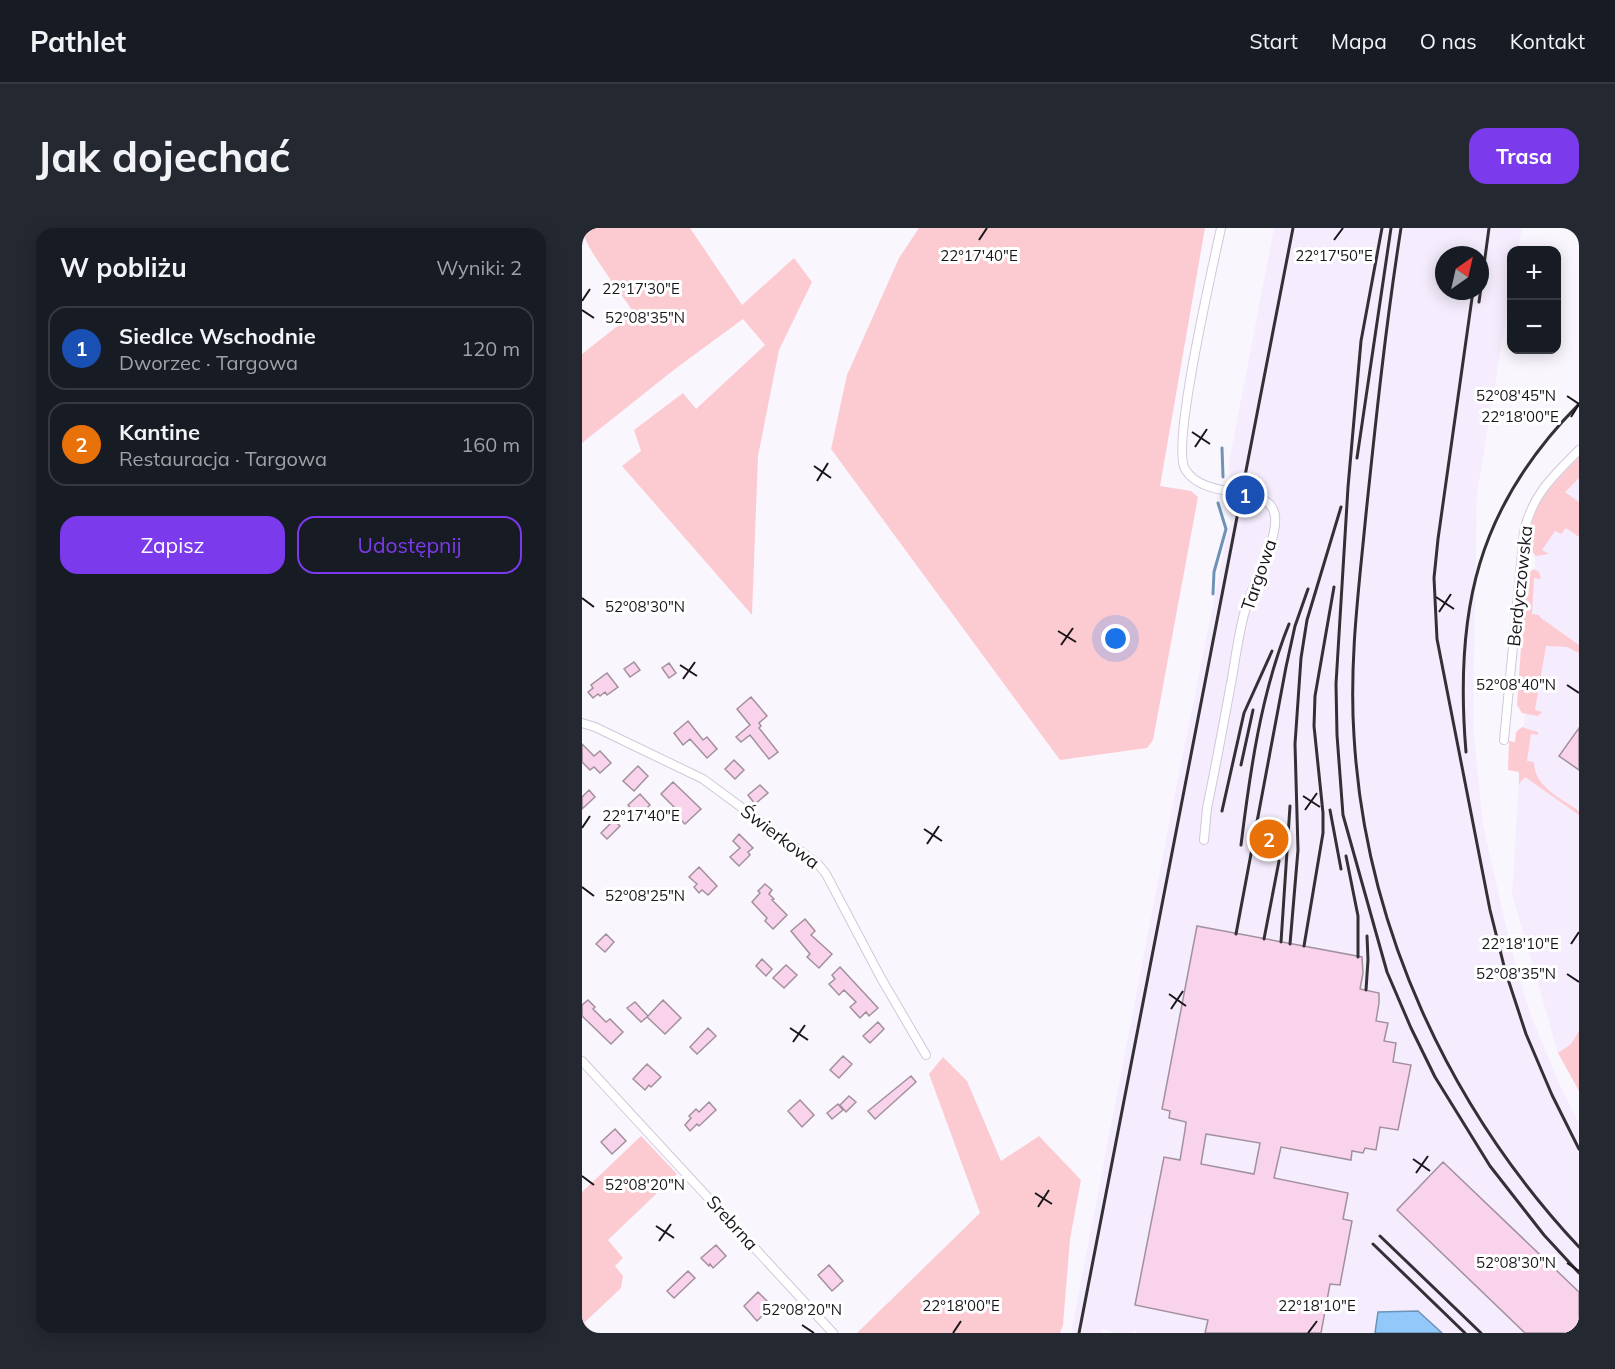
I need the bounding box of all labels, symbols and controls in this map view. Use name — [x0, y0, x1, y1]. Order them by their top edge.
text: Pathlet — [30, 24, 126, 59]
text: Start — [1249, 28, 1298, 54]
text: Mapa — [1331, 28, 1387, 54]
text: O nas — [1420, 28, 1477, 54]
text: Kontakt — [1510, 28, 1585, 54]
button: Trasa — [1469, 128, 1579, 184]
text: Jak dojechać — [36, 130, 291, 183]
text: 22°17'40"E — [940, 246, 1018, 265]
text: 22°17'50"E — [1295, 246, 1373, 265]
north arrow — [1435, 246, 1489, 300]
map controls — [1507, 246, 1561, 354]
button: + — [1507, 246, 1561, 300]
text: W pobliżu — [60, 251, 187, 284]
text: Wyniki: 2 — [436, 255, 522, 280]
text: 22°17'30"E — [602, 279, 680, 298]
button: − — [1507, 300, 1561, 354]
text: 52°08'35"N — [605, 308, 685, 327]
text: Siedlce Wschodnie — [119, 322, 316, 350]
text: 1 — [76, 336, 88, 361]
text: 120 m — [461, 336, 520, 361]
text: Dworzec · Targowa — [119, 350, 298, 375]
text: 52°08'45"N — [1476, 386, 1556, 405]
text: 22°18'00"E — [1481, 407, 1559, 426]
text: Kantine — [119, 418, 200, 446]
text: 2 — [76, 432, 88, 457]
text: 160 m — [461, 432, 520, 457]
text: Restauracja · Targowa — [119, 446, 327, 471]
pin: 1 — [1226, 472, 1264, 518]
button: Zapisz — [60, 516, 285, 574]
button: Udostępnij — [297, 516, 522, 574]
street label: Berdyczowska — [1502, 524, 1537, 647]
street label: Targowa — [1236, 536, 1281, 614]
text: 52°08'30"N — [605, 597, 685, 616]
your location — [1101, 624, 1130, 653]
text: 52°08'40"N — [1476, 675, 1556, 694]
street label: Świerkowa — [736, 799, 824, 874]
text: 22°17'40"E — [602, 806, 680, 825]
pin: 2 — [1250, 816, 1288, 862]
text: 52°08'25"N — [605, 886, 685, 905]
text: 22°18'10"E — [1481, 934, 1559, 953]
text: 52°08'35"N — [1476, 964, 1556, 983]
text: 52°08'20"N — [605, 1175, 685, 1194]
street label: Srebrna — [702, 1190, 763, 1255]
text: 52°08'30"N — [1476, 1253, 1556, 1272]
text: 22°18'00"E — [922, 1296, 1000, 1315]
text: 22°18'10"E — [1278, 1296, 1356, 1315]
text: 52°08'20"N — [762, 1300, 842, 1319]

